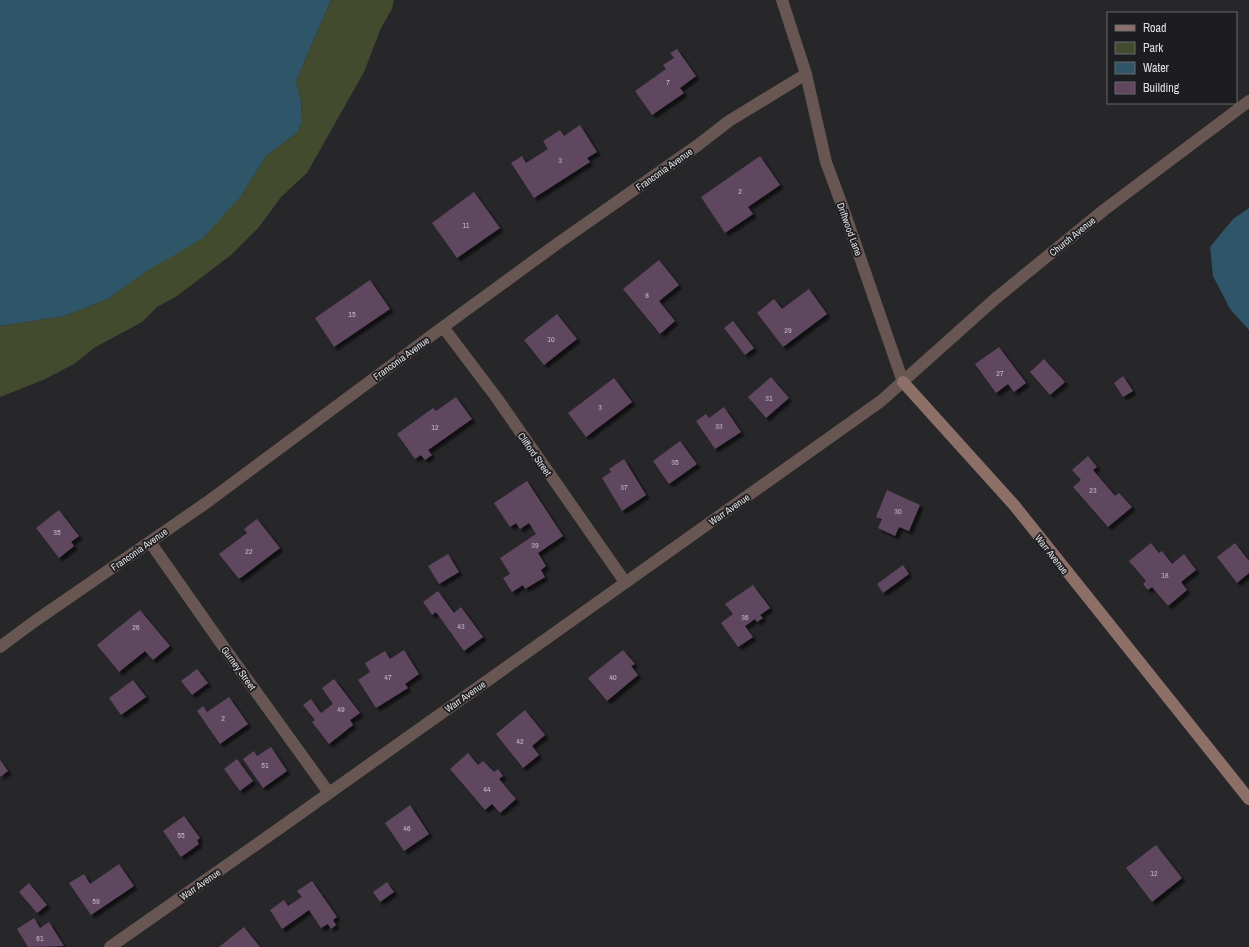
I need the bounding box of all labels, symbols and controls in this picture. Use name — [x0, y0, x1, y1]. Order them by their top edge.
legend — [1107, 12, 1237, 104]
text: Road — [1143, 20, 1167, 36]
text: Park — [1143, 40, 1163, 56]
text: Water — [1143, 60, 1170, 76]
house number: 7 — [666, 77, 670, 87]
text: Building — [1143, 80, 1180, 96]
street label: Franconia Avenue — [633, 145, 696, 194]
house number: 3 — [558, 155, 562, 165]
house number: 2 — [738, 186, 742, 196]
street label: Driftwood Lane — [834, 201, 865, 258]
street label: Church Avenue — [1046, 213, 1098, 259]
house number: 11 — [463, 220, 470, 230]
house number: 8 — [645, 290, 649, 300]
house number: 15 — [348, 309, 356, 319]
house number: 29 — [784, 325, 792, 335]
street label: Franconia Avenue — [371, 333, 432, 383]
house number: 10 — [547, 334, 555, 344]
house number: 27 — [996, 368, 1004, 378]
house number: 31 — [765, 393, 773, 403]
house number: 3 — [598, 402, 602, 412]
house number: 33 — [715, 421, 723, 431]
house number: 12 — [431, 422, 439, 432]
street label: Clifford Street — [515, 430, 555, 479]
house number: 35 — [671, 457, 679, 467]
house number: 37 — [620, 482, 628, 492]
house number: 23 — [1089, 485, 1097, 495]
street label: Warr Avenue — [706, 490, 753, 528]
house number: 30 — [894, 506, 902, 516]
street label: Franconia Avenue — [108, 525, 171, 574]
house number: 35 — [53, 527, 61, 537]
street label: Warr Avenue — [1032, 532, 1071, 577]
house number: 39 — [531, 540, 539, 550]
house number: 22 — [245, 546, 253, 556]
house number: 18 — [1161, 570, 1169, 580]
house number: 36 — [741, 612, 749, 622]
house number: 43 — [457, 621, 465, 631]
house number: 26 — [132, 622, 140, 632]
street label: Gurney Street — [218, 644, 259, 693]
house number: 47 — [384, 672, 392, 682]
house number: 40 — [609, 672, 617, 682]
street label: Warr Avenue — [442, 677, 489, 715]
house number: 49 — [337, 704, 345, 714]
house number: 2 — [221, 713, 225, 723]
house number: 42 — [516, 736, 524, 746]
house number: 51 — [261, 760, 269, 770]
house number: 44 — [483, 784, 491, 794]
house number: 46 — [403, 823, 411, 833]
house number: 55 — [177, 830, 185, 840]
street label: Warr Avenue — [177, 865, 224, 903]
house number: 12 — [1150, 868, 1158, 878]
house number: 59 — [92, 896, 100, 906]
house number: 61 — [36, 933, 44, 943]

